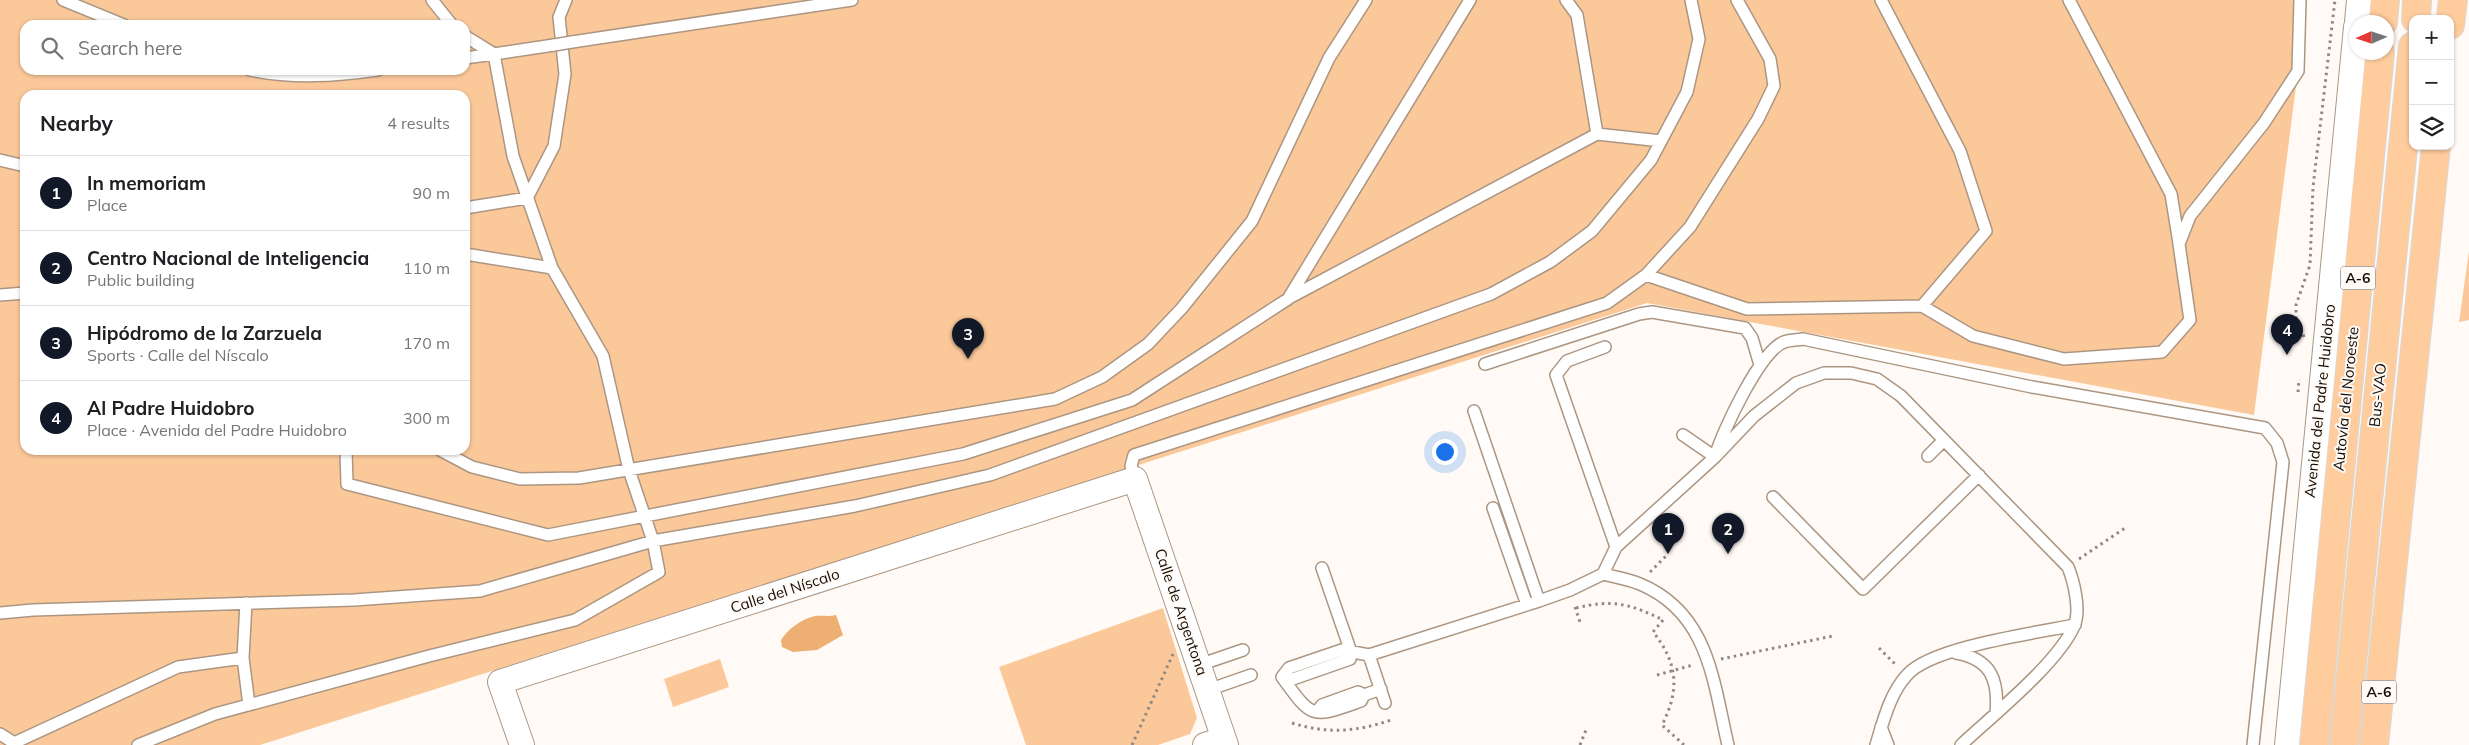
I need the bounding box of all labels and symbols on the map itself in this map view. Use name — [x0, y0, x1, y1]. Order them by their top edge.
north arrow — [2349, 15, 2394, 60]
road number: A-6 — [2340, 266, 2376, 290]
street label: Avenida del Padre Huidobro — [2300, 303, 2339, 499]
pin: 4 — [2271, 314, 2303, 355]
pin: 3 — [952, 318, 984, 359]
street label: Autovía del Noroeste — [2328, 326, 2363, 472]
street label: Bus-VAO — [2365, 362, 2390, 428]
your location — [1432, 439, 1458, 465]
pin: 1 — [1652, 513, 1684, 554]
pin: 2 — [1712, 513, 1744, 554]
street label: Calle de Argentona — [1151, 546, 1212, 678]
street label: Calle del Níscalo — [728, 564, 842, 617]
road number: A-6 — [2362, 680, 2396, 704]

